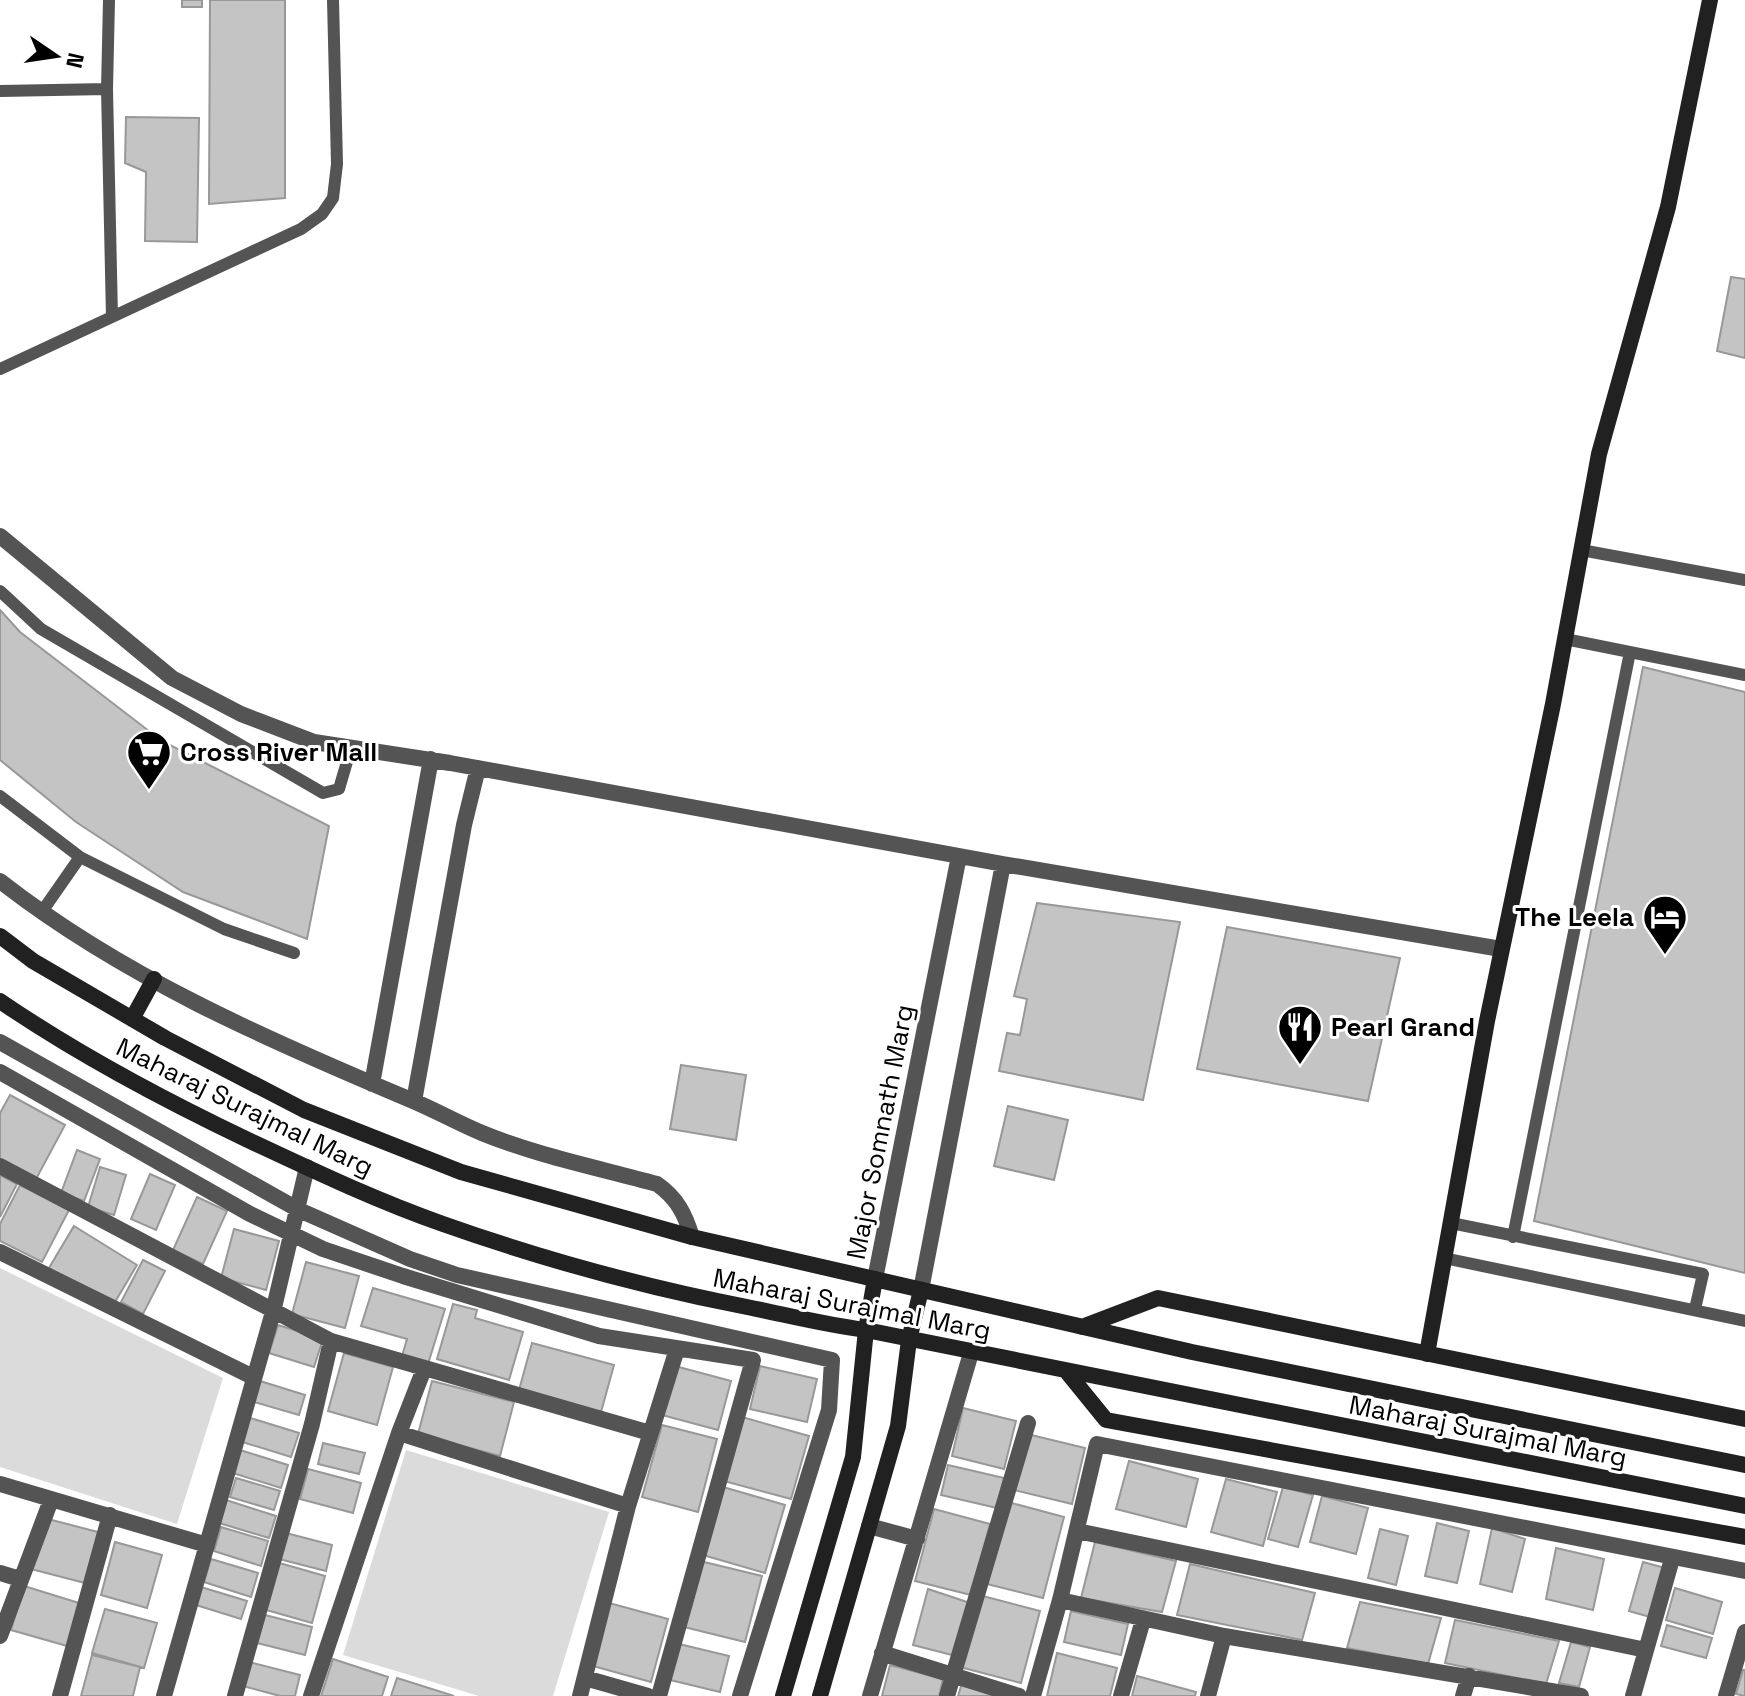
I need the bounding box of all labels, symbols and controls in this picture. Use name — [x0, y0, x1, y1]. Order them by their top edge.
north arrow — [16, 16, 96, 96]
text: N — [60, 50, 91, 71]
supermarket icon: Cross River Mall — [125, 728, 173, 791]
place label: Cross River Mall — [180, 735, 377, 769]
hotel icon: The Leela — [1641, 893, 1689, 956]
place label: The Leela — [1515, 900, 1634, 934]
street label: Major Somnath Marg — [839, 1002, 921, 1262]
restaurant icon: Pearl Grand — [1276, 1003, 1324, 1066]
place label: Pearl Grand — [1331, 1010, 1475, 1044]
street label: Maharaj Surajmal Marg — [111, 1030, 379, 1184]
street label: Maharaj Surajmal Marg — [710, 1260, 994, 1348]
street label: Maharaj Surajmal Marg — [1346, 1387, 1630, 1475]

